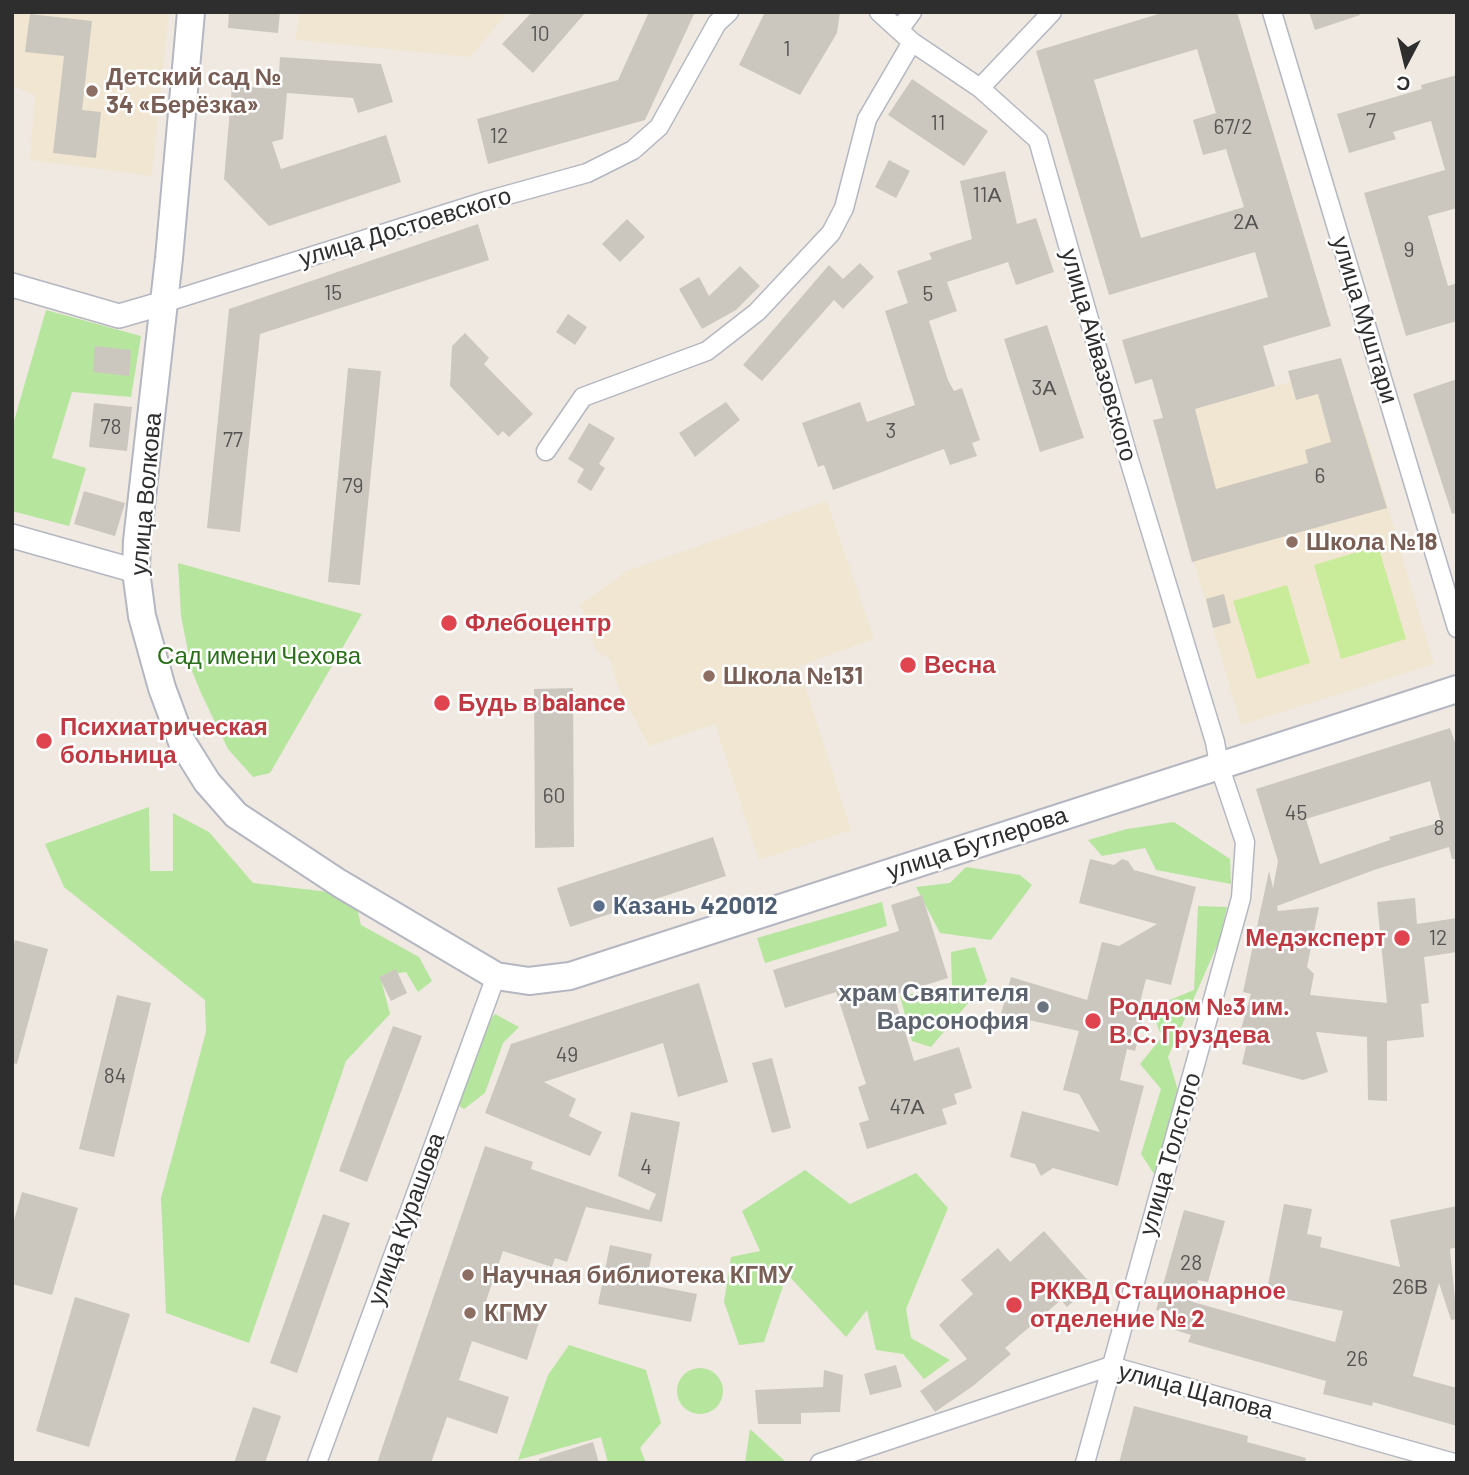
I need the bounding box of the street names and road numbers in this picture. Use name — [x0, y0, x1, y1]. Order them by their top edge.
street label: улица Достоевского — [295, 181, 515, 273]
street label: улица Муштари — [1326, 233, 1404, 407]
street label: улица Айвазовского — [1055, 245, 1143, 465]
street label: улица Волкова — [125, 411, 167, 577]
street label: улица Бутлерова — [883, 800, 1071, 886]
street label: улица Толстого — [1133, 1069, 1207, 1239]
street label: улица Курашова — [361, 1129, 451, 1309]
street label: улица Щапова — [1115, 1357, 1277, 1425]

